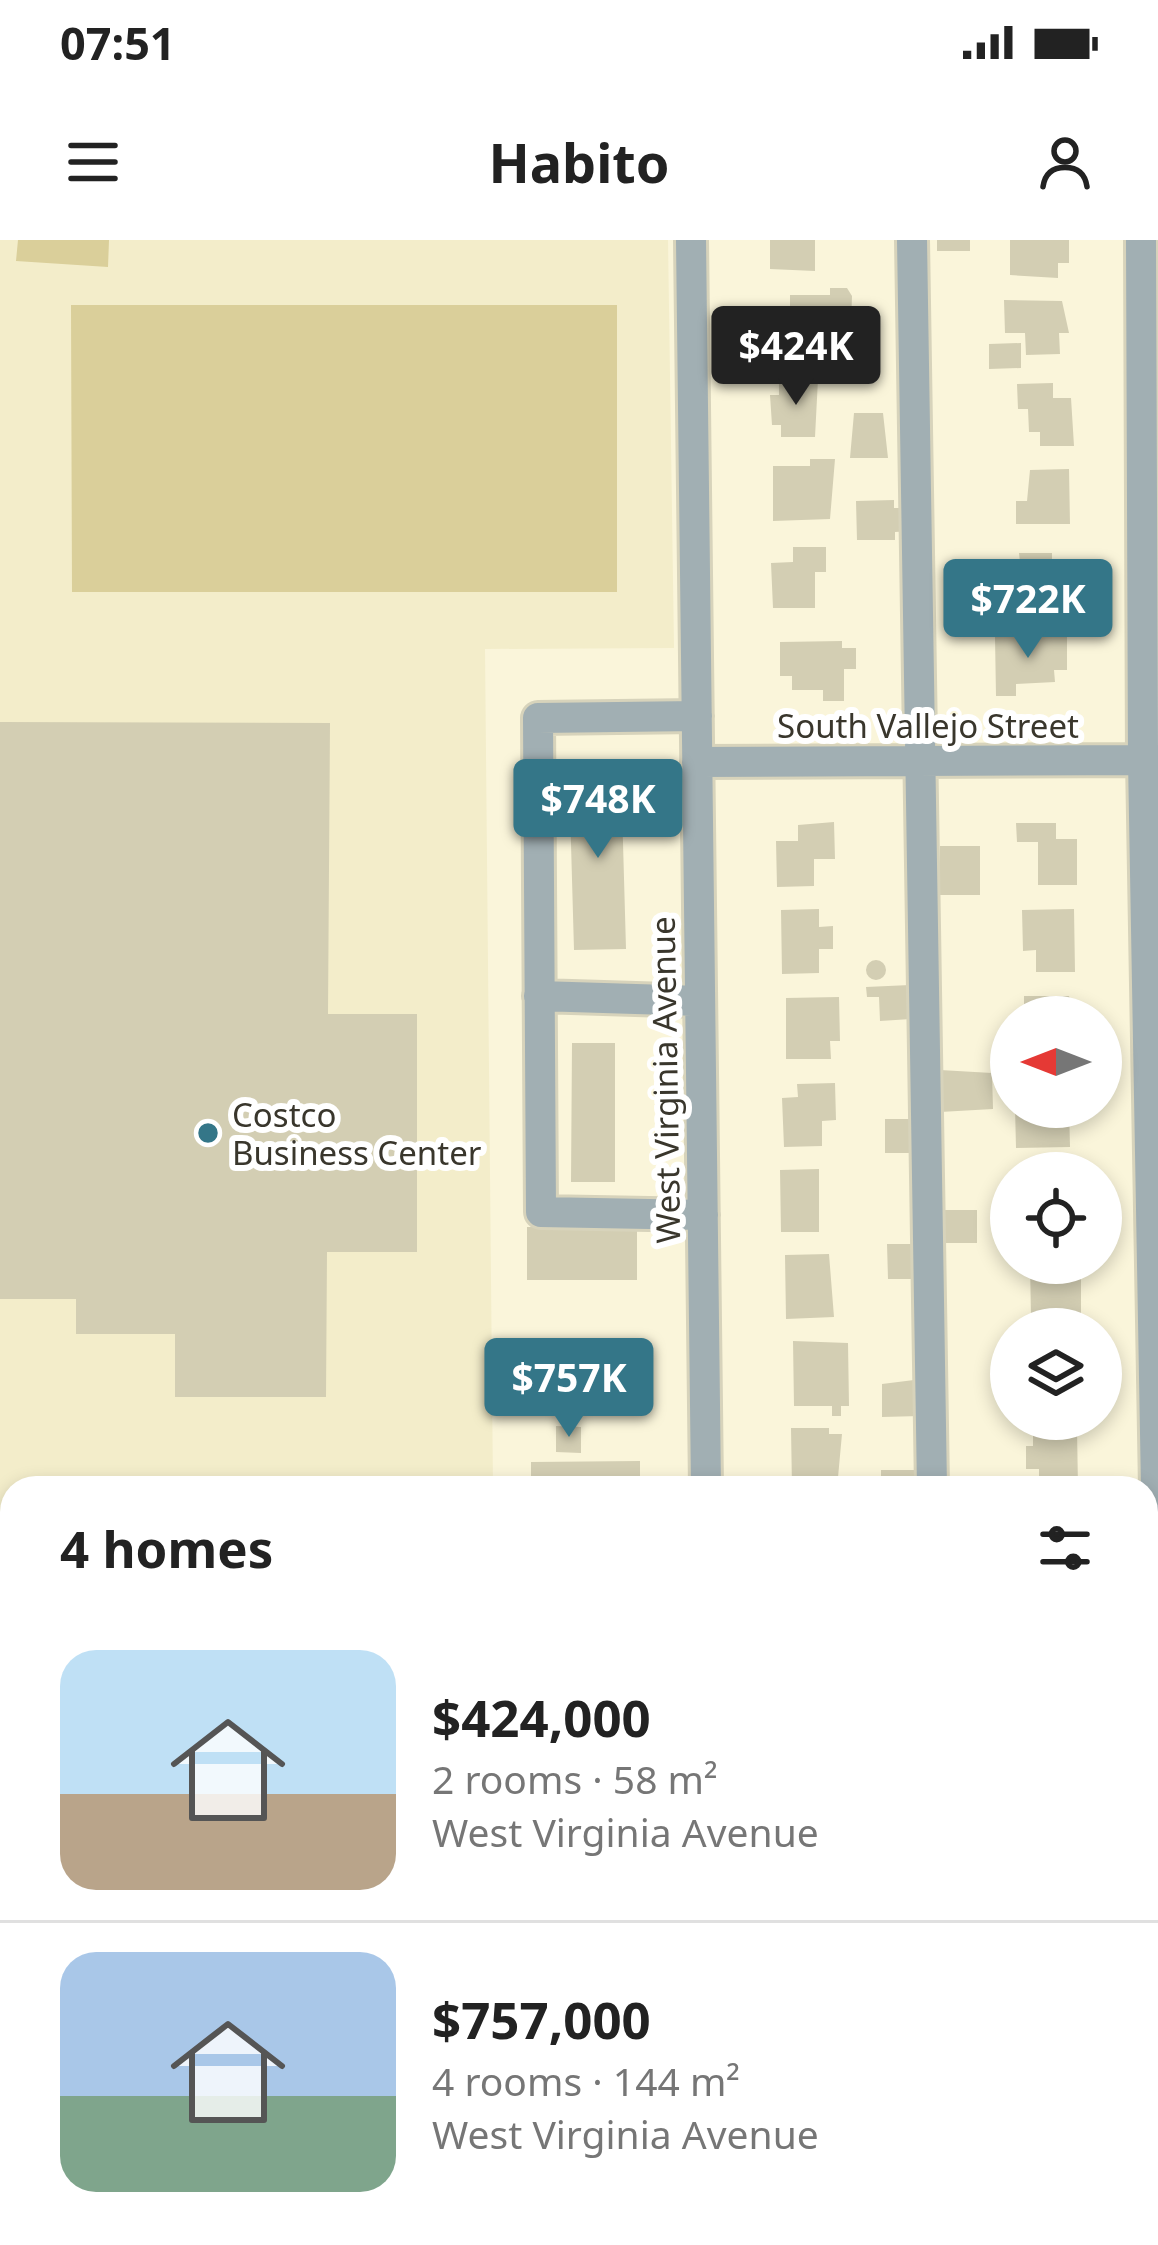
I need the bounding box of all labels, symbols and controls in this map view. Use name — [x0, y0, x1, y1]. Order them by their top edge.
text: 07:51 — [60, 12, 176, 73]
text: Habito — [488, 125, 670, 199]
icon: menu — [60, 129, 126, 195]
icon: person — [1032, 129, 1098, 195]
pin: $424K — [712, 306, 880, 408]
text: $424K — [738, 318, 854, 371]
pin: $722K — [944, 559, 1112, 661]
text: $722K — [970, 571, 1086, 624]
street label: South Vallejo Street — [777, 703, 1079, 748]
pin: $748K — [514, 759, 682, 861]
text: $748K — [540, 771, 656, 824]
street label: West Virginia Avenue — [640, 916, 690, 1244]
north arrow — [990, 996, 1122, 1128]
map controls — [990, 996, 1122, 1440]
place label: Costco Business Center — [232, 1092, 482, 1175]
marker: Costco Business Center — [195, 1120, 221, 1146]
button: locate — [990, 1152, 1122, 1284]
button: layers — [990, 1308, 1122, 1440]
pin: $757K — [485, 1338, 653, 1440]
text: $757K — [511, 1350, 627, 1403]
text: 4 homes — [60, 1513, 273, 1583]
icon: filters — [1032, 1515, 1098, 1581]
text: $424,000 — [432, 1682, 651, 1752]
icon: home — [156, 1698, 300, 1842]
text: 2 rooms · 58 m² — [432, 1752, 718, 1805]
text: West Virginia Avenue — [432, 1805, 819, 1858]
text: $757,000 — [432, 1984, 651, 2054]
icon: home — [156, 2000, 300, 2144]
text: 4 rooms · 144 m² — [432, 2054, 740, 2107]
text: West Virginia Avenue — [432, 2107, 819, 2160]

